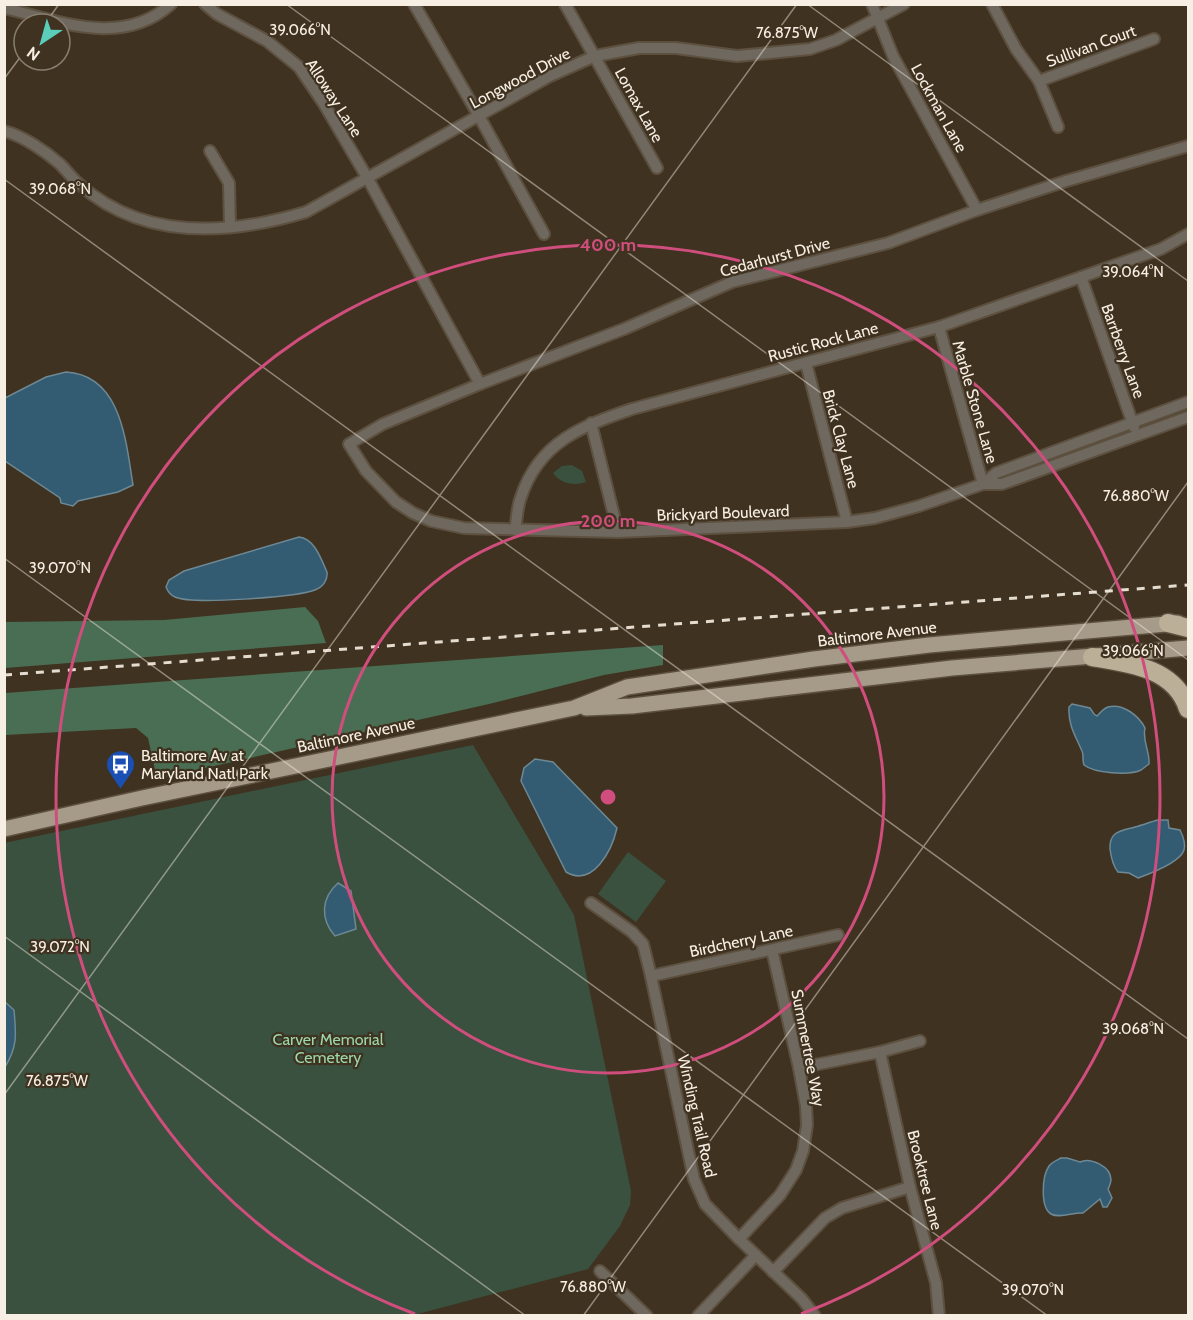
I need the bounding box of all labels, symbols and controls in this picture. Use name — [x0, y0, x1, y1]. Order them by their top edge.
north arrow — [12, 12, 72, 72]
text: 39.066°N — [269, 21, 331, 39]
street label: Sullivan Court — [1044, 21, 1139, 71]
text: 76.875°W — [756, 24, 819, 42]
text: N — [23, 43, 44, 65]
street label: Longwood Drive — [467, 44, 573, 112]
street label: Alloway Lane — [302, 55, 366, 141]
street label: Lockman Lane — [907, 60, 971, 156]
street label: Lomax Lane — [611, 64, 667, 146]
text: 39.068°N — [29, 180, 91, 198]
street label: Cedarhurst Drive — [718, 233, 832, 281]
text: 400 m — [580, 234, 636, 256]
text: 39.064°N — [1102, 263, 1164, 281]
street label: Barrberry Lane — [1097, 301, 1149, 401]
street label: Rustic Rock Lane — [766, 318, 880, 366]
street label: Marble Stone Lane — [948, 338, 1002, 466]
street label: Brick Clay Lane — [819, 388, 863, 490]
text: 76.880°W — [1103, 487, 1170, 505]
street label: Brickyard Boulevard — [656, 501, 790, 525]
text: 200 m — [581, 510, 635, 532]
text: 39.070°N — [29, 559, 91, 577]
street label: Baltimore Avenue — [816, 617, 938, 651]
text: 39.066°N — [1102, 642, 1164, 660]
street label: Baltimore Avenue — [295, 713, 417, 757]
place label: Baltimore Av at Maryland Natl Park — [141, 746, 269, 783]
bus stop icon: Baltimore Av at Maryland Natl Park — [104, 748, 136, 790]
centre of rings — [598, 787, 618, 807]
street label: Birdcherry Lane — [688, 921, 794, 961]
text: 39.072°N — [30, 938, 90, 956]
street label: Summertree Way — [787, 988, 829, 1108]
text: 39.068°N — [1102, 1020, 1164, 1038]
park label: Carver Memorial Cemetery — [273, 1030, 384, 1067]
street label: Winding Trail Road — [674, 1053, 720, 1179]
text: 76.875°W — [26, 1072, 89, 1090]
street label: Brooktree Lane — [903, 1128, 947, 1232]
text: 76.880°W — [560, 1278, 627, 1296]
text: 39.070°N — [1002, 1281, 1064, 1299]

